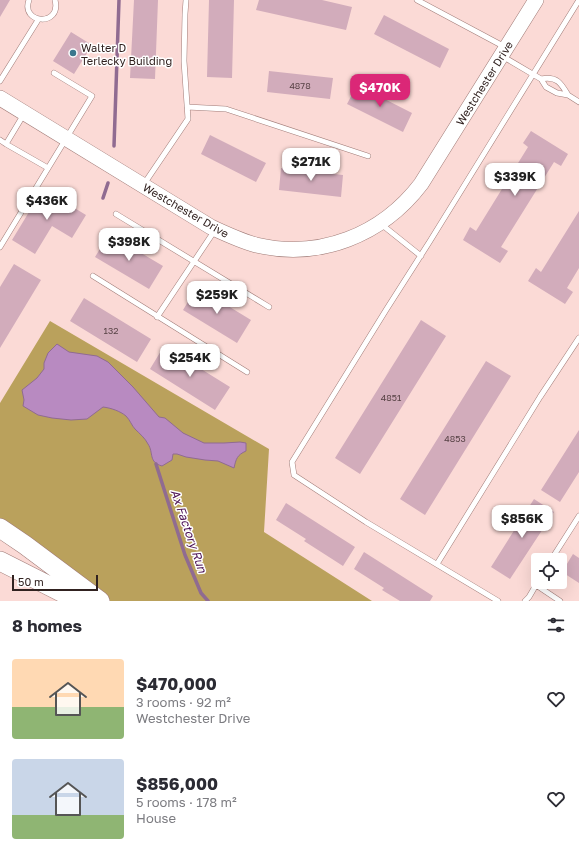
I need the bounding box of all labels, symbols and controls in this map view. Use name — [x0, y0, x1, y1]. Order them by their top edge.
street label: Westchester Drive — [453, 39, 515, 127]
place label: Walter D Terlecky Building — [81, 41, 172, 67]
marker: Walter D Terlecky Building — [68, 48, 78, 58]
pin: $470K — [352, 74, 408, 108]
text: $470K — [359, 79, 401, 95]
house number: 4878 — [289, 80, 311, 91]
pin: $271K — [283, 148, 339, 182]
text: $271K — [291, 153, 331, 169]
pin: $339K — [487, 163, 543, 197]
text: $339K — [494, 168, 536, 184]
street label: Westchester Drive — [141, 180, 231, 240]
pin: $436K — [19, 187, 75, 221]
text: $436K — [26, 192, 68, 208]
pin: $398K — [101, 228, 157, 262]
text: $398K — [108, 233, 150, 249]
pin: $259K — [189, 281, 245, 315]
text: $259K — [196, 286, 238, 302]
house number: 132 — [104, 325, 118, 336]
pin: $254K — [162, 344, 218, 378]
text: $254K — [169, 349, 211, 365]
house number: 4851 — [381, 392, 402, 403]
house number: 4853 — [444, 433, 466, 444]
water label: Ax Factory Run — [168, 487, 211, 575]
pin: $856K — [494, 505, 550, 539]
text: $856K — [501, 510, 543, 526]
map controls — [531, 553, 567, 589]
button: locate — [531, 553, 567, 589]
scale bar — [12, 573, 98, 592]
text: 50 m — [18, 575, 44, 588]
icon: filters — [545, 614, 567, 636]
text: 8 homes — [12, 615, 82, 636]
text: $470,000 — [136, 673, 217, 694]
icon: home — [44, 675, 92, 723]
icon: heart — [545, 688, 567, 710]
text: 3 rooms · 92 m² — [136, 694, 231, 710]
text: Westchester Drive — [136, 710, 250, 726]
text: $856,000 — [136, 773, 218, 794]
icon: home — [44, 775, 92, 823]
icon: heart — [545, 788, 567, 810]
text: 5 rooms · 178 m² — [136, 794, 237, 810]
text: House — [136, 810, 176, 826]

